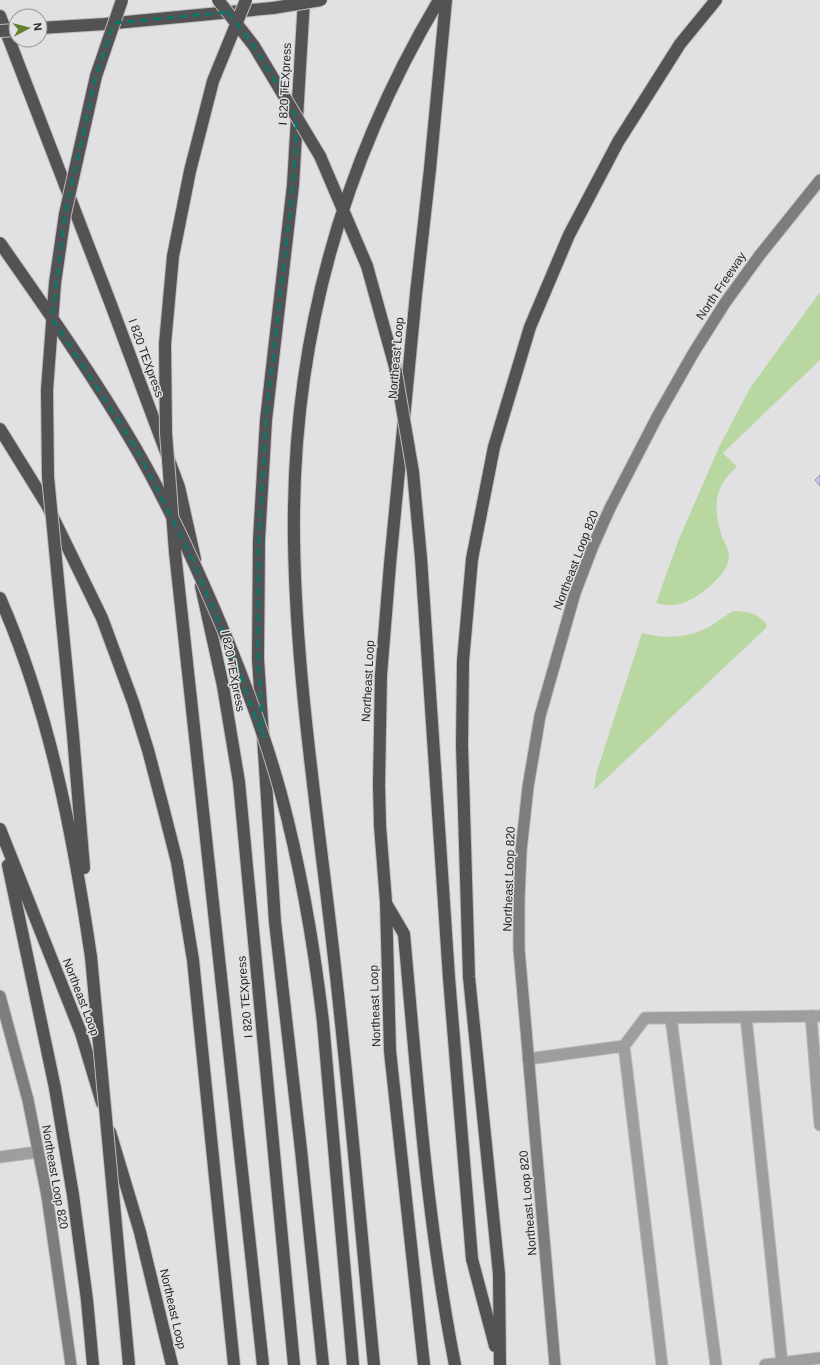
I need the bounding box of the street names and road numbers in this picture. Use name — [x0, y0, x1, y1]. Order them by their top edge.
street label: I 820 TEXpress — [276, 42, 294, 126]
street label: North Freeway — [693, 249, 749, 323]
street label: Northeast Loop — [385, 316, 407, 399]
street label: I 820 TEXpress — [125, 317, 167, 399]
street label: Northeast Loop 820 — [551, 508, 602, 612]
street label: I 820 TEXpress — [218, 629, 248, 713]
street label: Northeast Loop — [359, 639, 377, 722]
street label: Northeast Loop 820 — [500, 826, 518, 932]
street label: I 820 TEXpress — [234, 955, 256, 1039]
street label: Northeast Loop — [60, 956, 102, 1038]
street label: Northeast Loop — [367, 964, 383, 1047]
street label: Northeast Loop 820 — [39, 1124, 71, 1230]
street label: Northeast Loop 820 — [516, 1150, 540, 1256]
street label: Northeast Loop — [157, 1267, 189, 1351]

